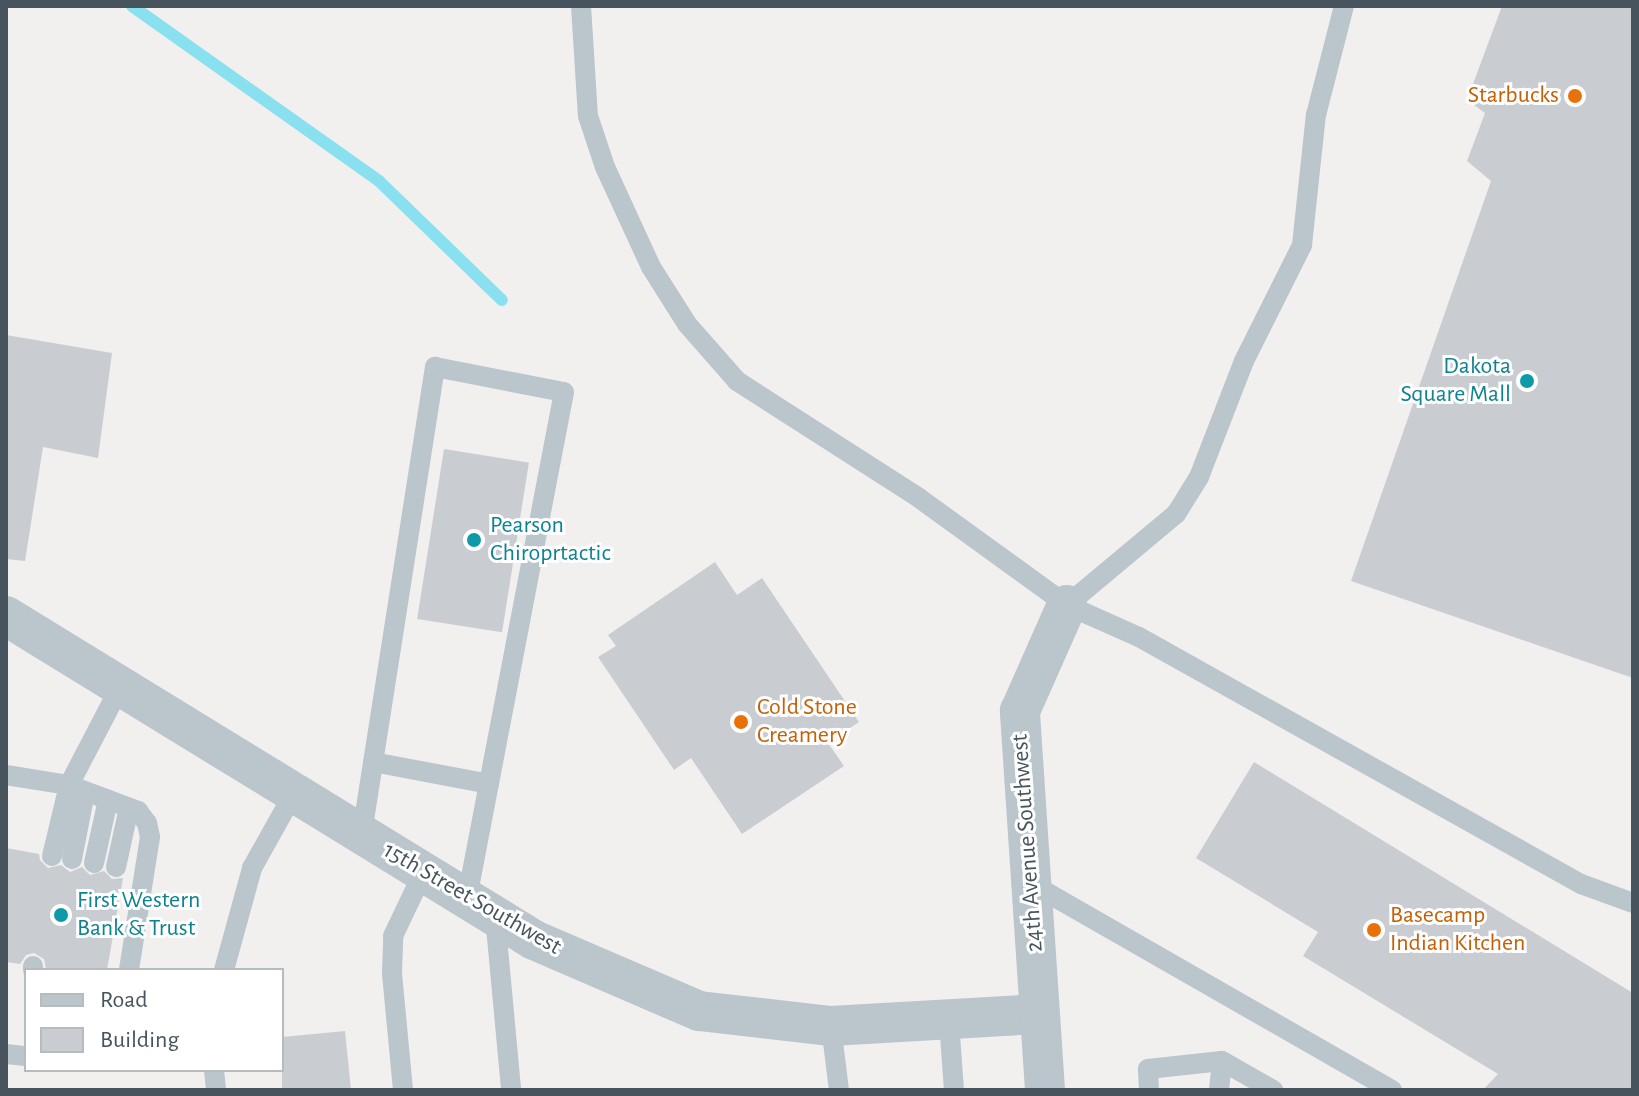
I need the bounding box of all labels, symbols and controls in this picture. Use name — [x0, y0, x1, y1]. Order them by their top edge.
place label: Starbucks — [1468, 82, 1559, 110]
marker: Starbucks — [1566, 87, 1584, 105]
place label: Dakota Square Mall — [1400, 353, 1511, 409]
marker: Dakota Square Mall — [1518, 372, 1536, 390]
place label: Pearson Chiroprtactic — [490, 512, 611, 568]
marker: Pearson Chiroprtactic — [465, 531, 483, 549]
place label: Cold Stone Creamery — [757, 694, 857, 750]
marker: Cold Stone Creamery — [732, 713, 750, 731]
street label: 24th Avenue Southwest — [1006, 733, 1050, 953]
street label: 15th Street Southwest — [378, 836, 566, 962]
place label: First Western Bank & Trust — [77, 887, 200, 943]
place label: Basecamp Indian Kitchen — [1390, 902, 1525, 958]
marker: First Western Bank & Trust — [52, 906, 70, 924]
marker: Basecamp Indian Kitchen — [1365, 921, 1383, 939]
legend — [24, 968, 284, 1072]
text: Road — [100, 988, 148, 1012]
text: Building — [100, 1028, 179, 1052]

